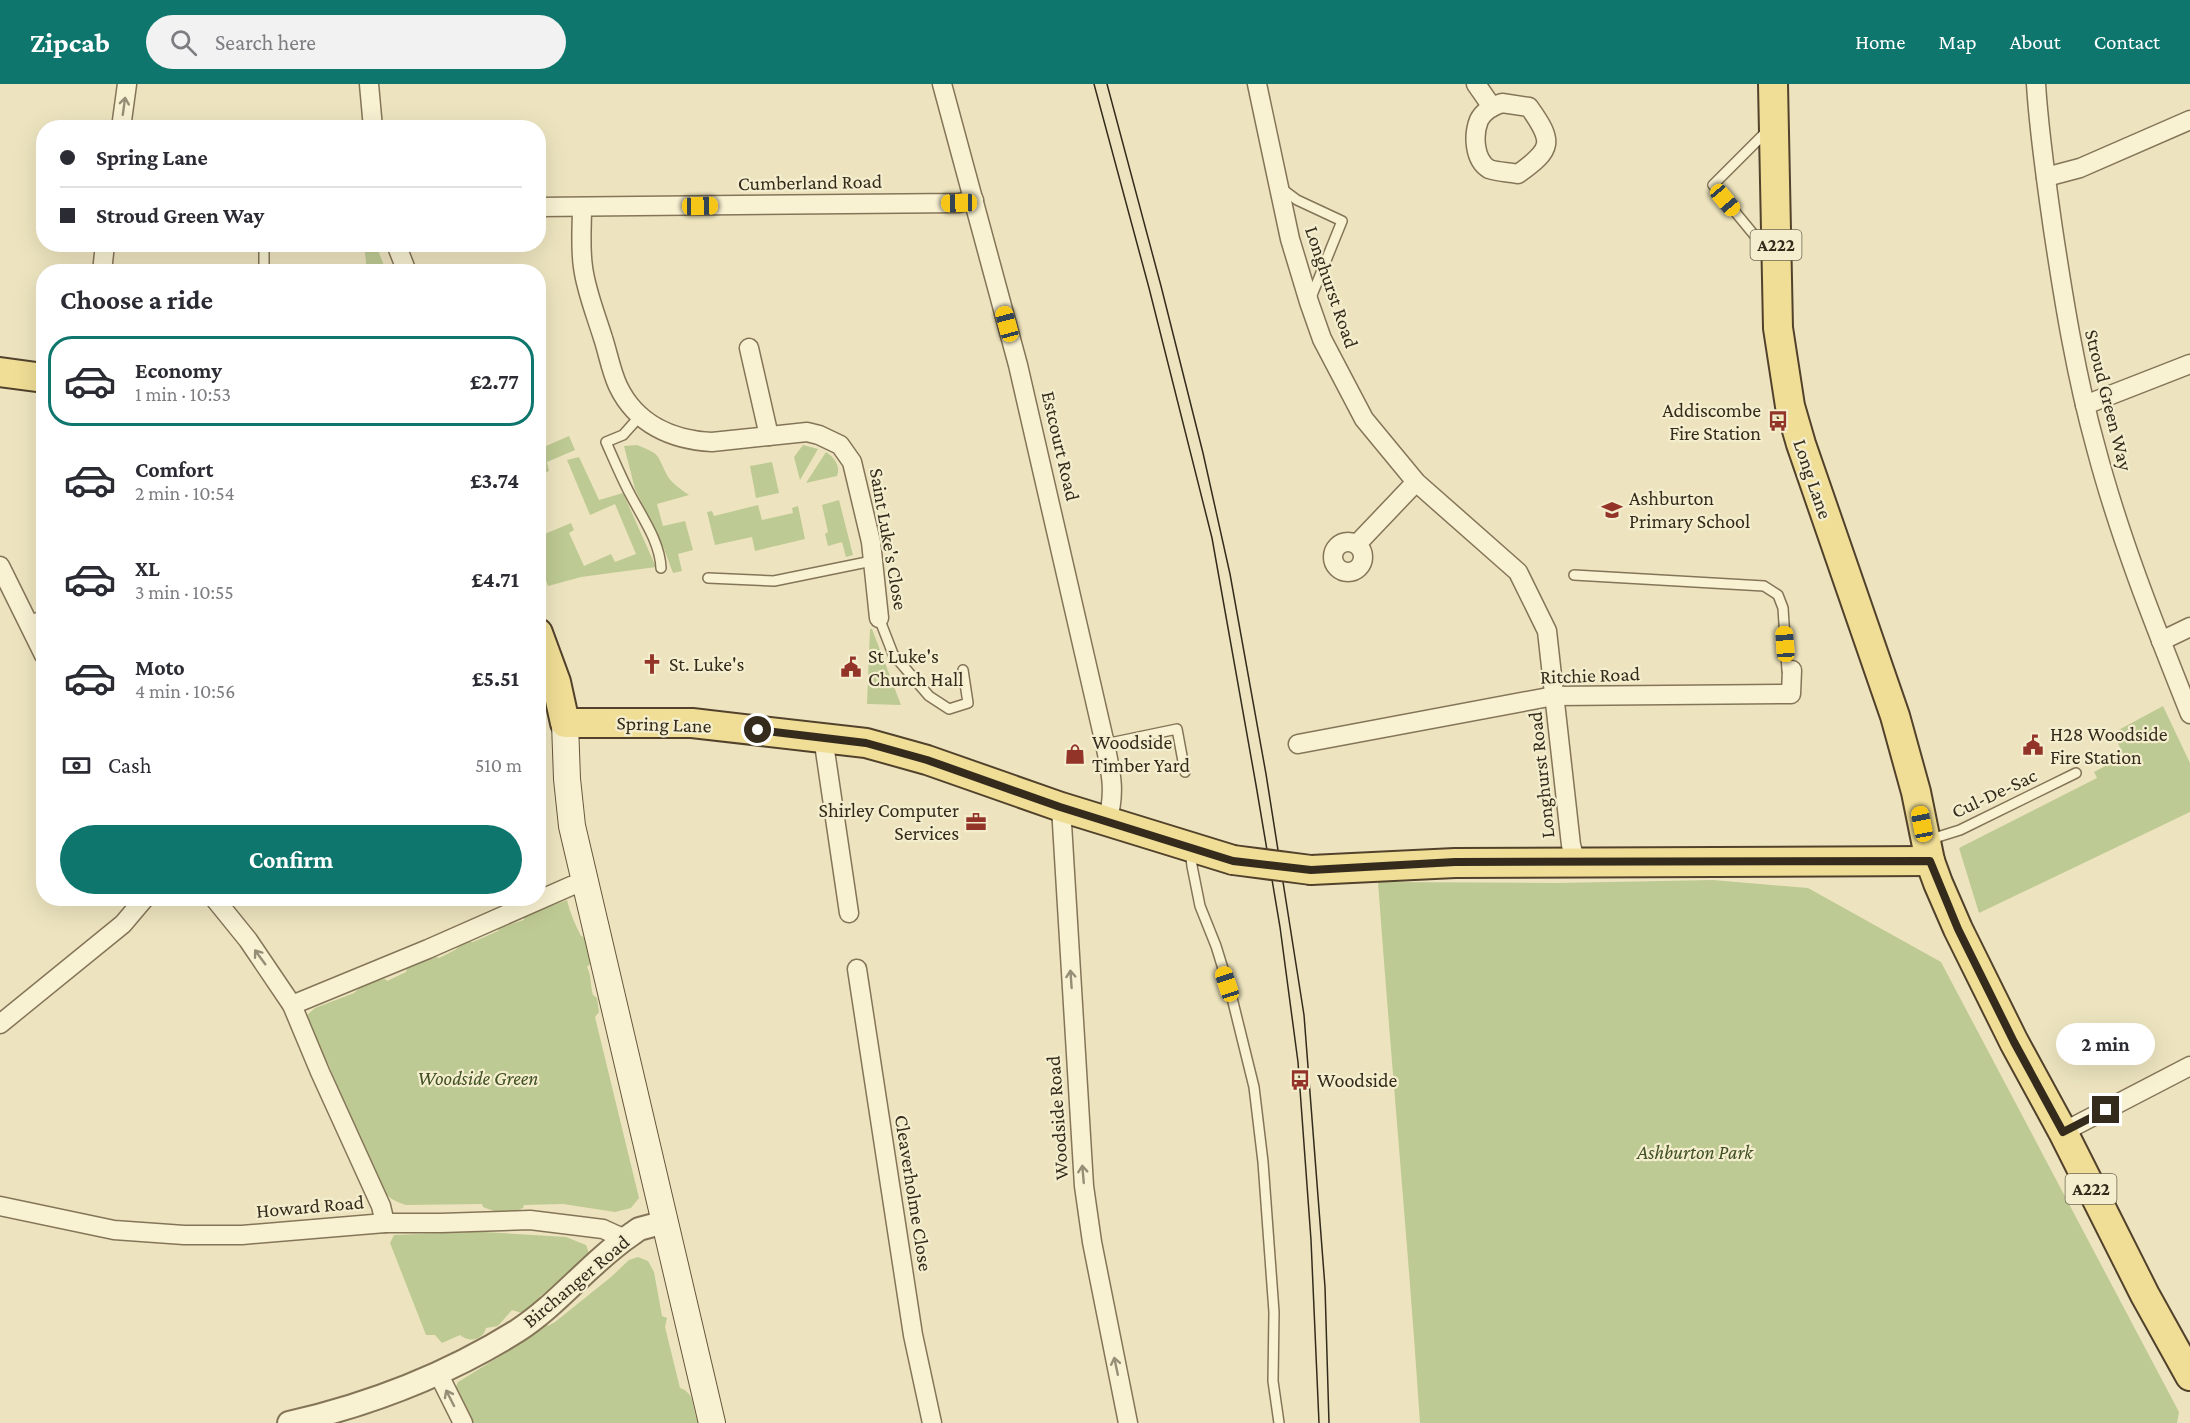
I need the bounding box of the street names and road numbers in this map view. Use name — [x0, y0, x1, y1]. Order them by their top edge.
street label: Cumberland Road — [738, 170, 883, 194]
street label: Longhurst Road — [1300, 223, 1363, 352]
road number: A222 — [1750, 230, 1802, 260]
street label: Stroud Green Way — [2080, 327, 2137, 474]
street label: Estcourt Road — [1038, 389, 1084, 503]
street label: Long Lane — [1788, 436, 1837, 522]
street label: Saint Luke's Close — [866, 466, 912, 612]
street label: Ritchie Road — [1540, 662, 1641, 688]
street label: Longhurst Road — [1523, 710, 1560, 840]
street label: Spring Lane — [616, 711, 712, 738]
street label: Cul-De-Sac — [1948, 763, 2041, 822]
street label: Woodside Road — [1042, 1055, 1072, 1181]
street label: Cleaverholme Close — [891, 1113, 937, 1273]
road number: A222 — [2066, 1174, 2116, 1204]
street label: Howard Road — [255, 1190, 365, 1222]
street label: Birchanger Road — [519, 1230, 634, 1332]

